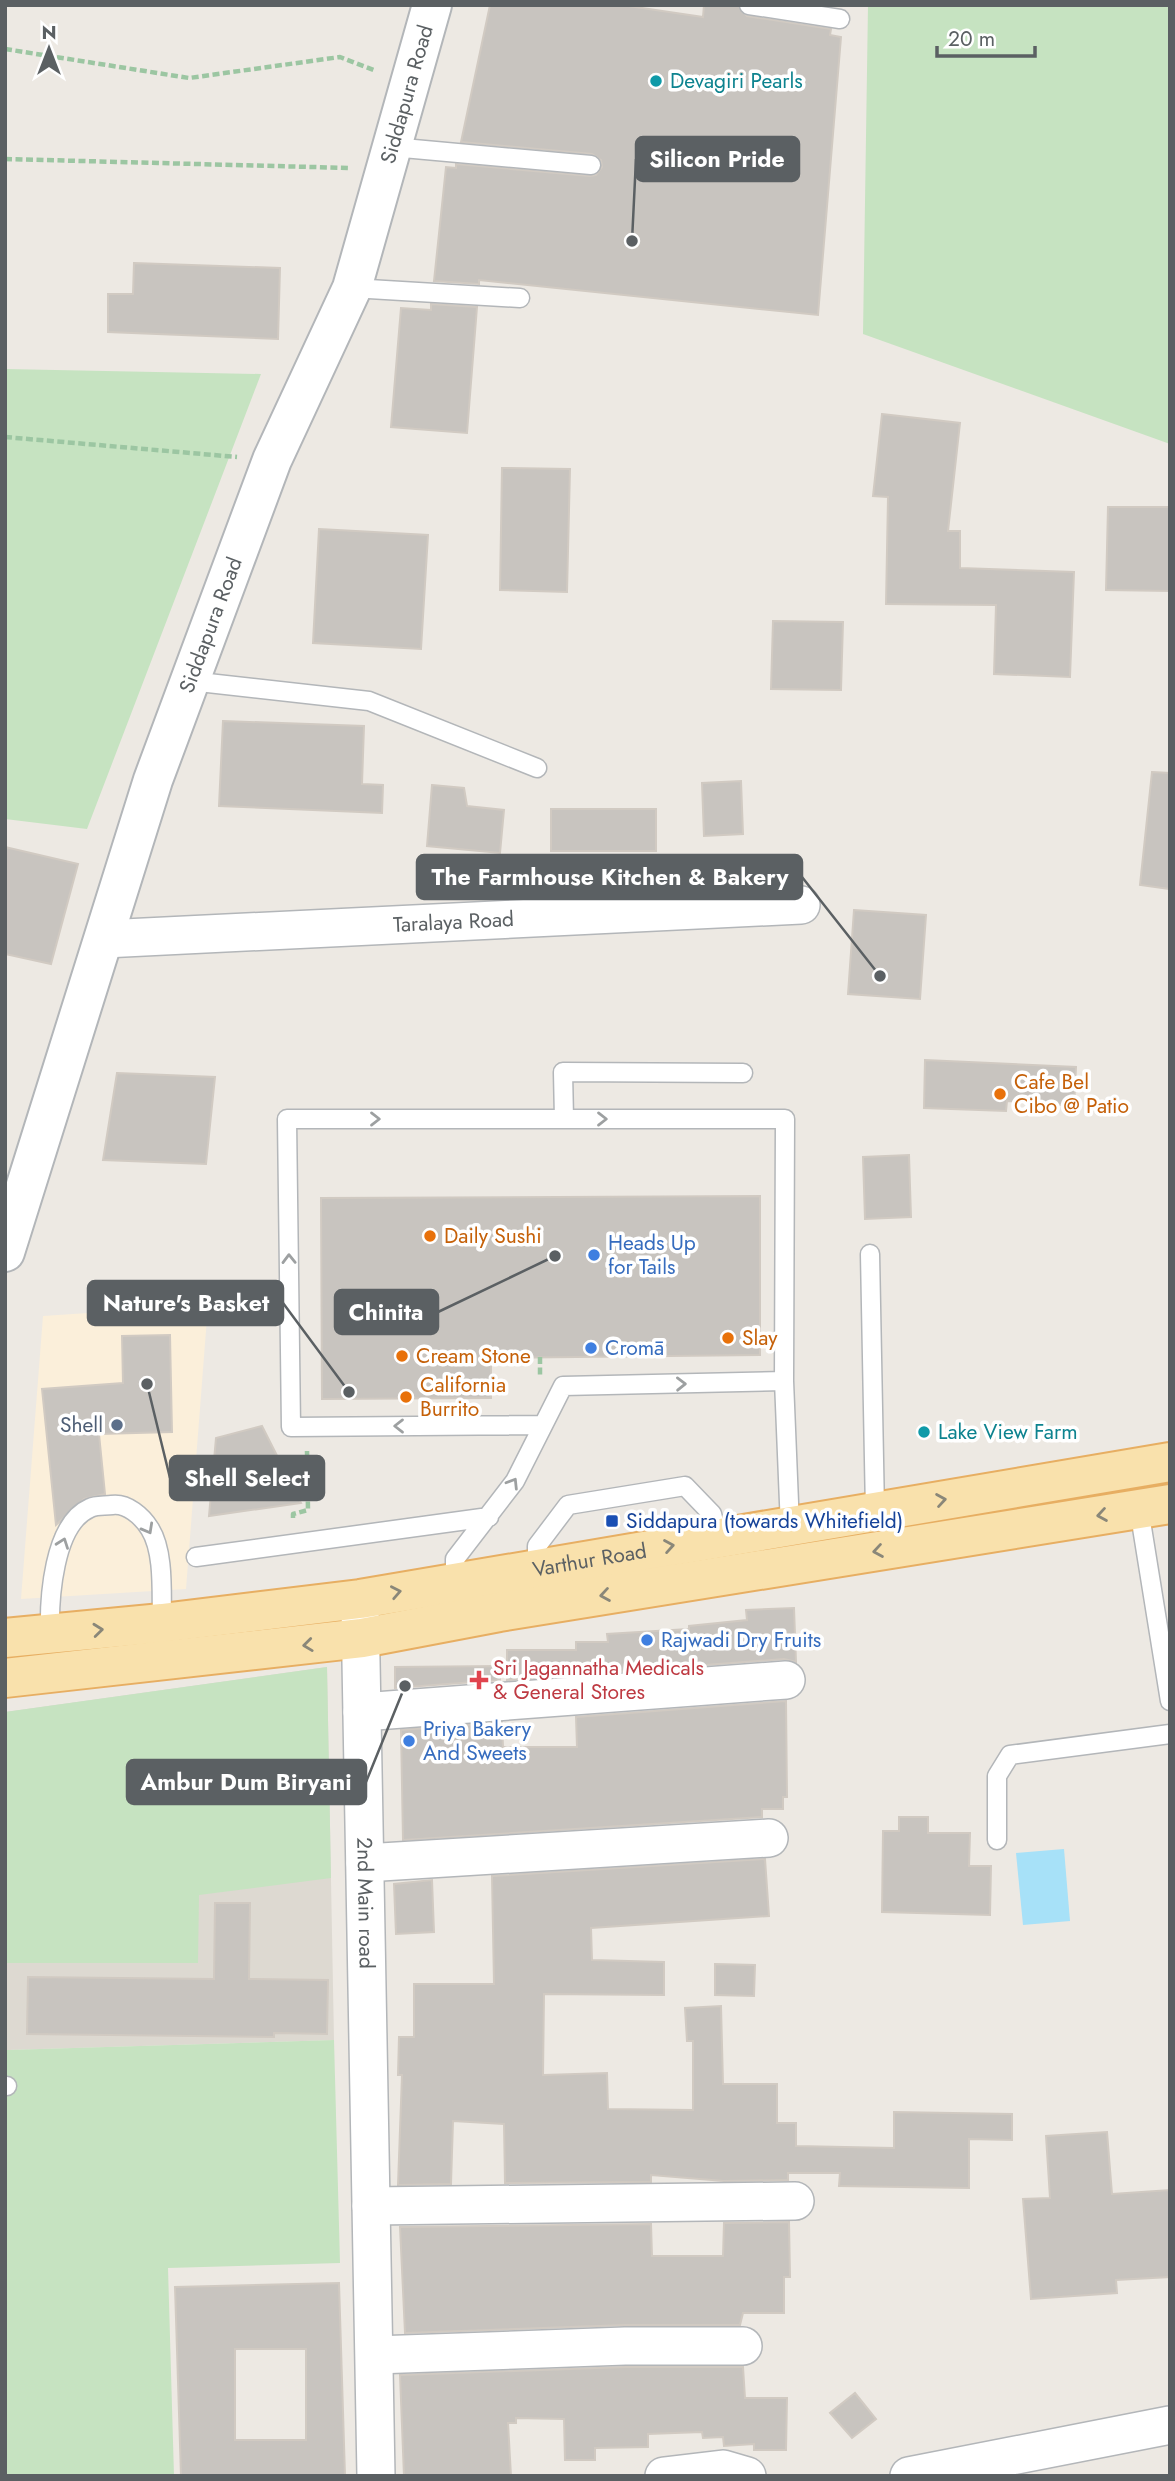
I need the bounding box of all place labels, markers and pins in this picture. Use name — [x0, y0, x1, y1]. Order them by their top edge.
place label: Devagiri Pearls — [670, 66, 803, 96]
marker: Devagiri Pearls — [648, 73, 664, 89]
callout: Silicon Pride — [636, 137, 799, 181]
callout: The Farmhouse Kitchen & Bakery — [417, 855, 802, 899]
place label: Cafe Bel Cibo @ Patio — [1014, 1067, 1129, 1121]
marker: Cafe Bel Cibo @ Patio — [992, 1086, 1008, 1102]
place label: Daily Sushi — [444, 1221, 542, 1251]
marker: Daily Sushi — [422, 1228, 438, 1244]
place label: Heads Up for Tails — [608, 1228, 696, 1282]
marker: Heads Up for Tails — [586, 1247, 602, 1263]
callout: Nature's Basket — [88, 1281, 283, 1325]
callout: Chinita — [335, 1290, 438, 1334]
place label: Slay — [742, 1323, 778, 1353]
marker: Slay — [720, 1330, 736, 1346]
place label: Cromā — [605, 1333, 664, 1363]
marker: Cromā — [583, 1340, 599, 1356]
place label: Cream Stone — [416, 1341, 531, 1371]
marker: Cream Stone — [394, 1348, 410, 1364]
place label: California Burrito — [420, 1370, 506, 1424]
marker: California Burrito — [398, 1389, 414, 1405]
place label: Shell — [60, 1410, 103, 1440]
marker: Shell — [109, 1417, 125, 1433]
place label: Lake View Farm — [938, 1417, 1078, 1447]
marker: Lake View Farm — [916, 1424, 932, 1440]
callout: Shell Select — [170, 1456, 324, 1500]
place label: Siddapura (towards Whitefield) — [626, 1506, 903, 1536]
marker: Siddapura (towards Whitefield) — [604, 1513, 620, 1529]
place label: Rajwadi Dry Fruits — [661, 1625, 821, 1655]
marker: Rajwadi Dry Fruits — [639, 1632, 655, 1648]
place label: Sri Jagannatha Medicals & General Stores — [493, 1653, 704, 1707]
marker: Sri Jagannatha Medicals & General Stores — [471, 1672, 487, 1688]
place label: Priya Bakery And Sweets — [423, 1714, 532, 1768]
marker: Priya Bakery And Sweets — [401, 1733, 417, 1749]
callout: Ambur Dum Biryani — [127, 1760, 366, 1804]

